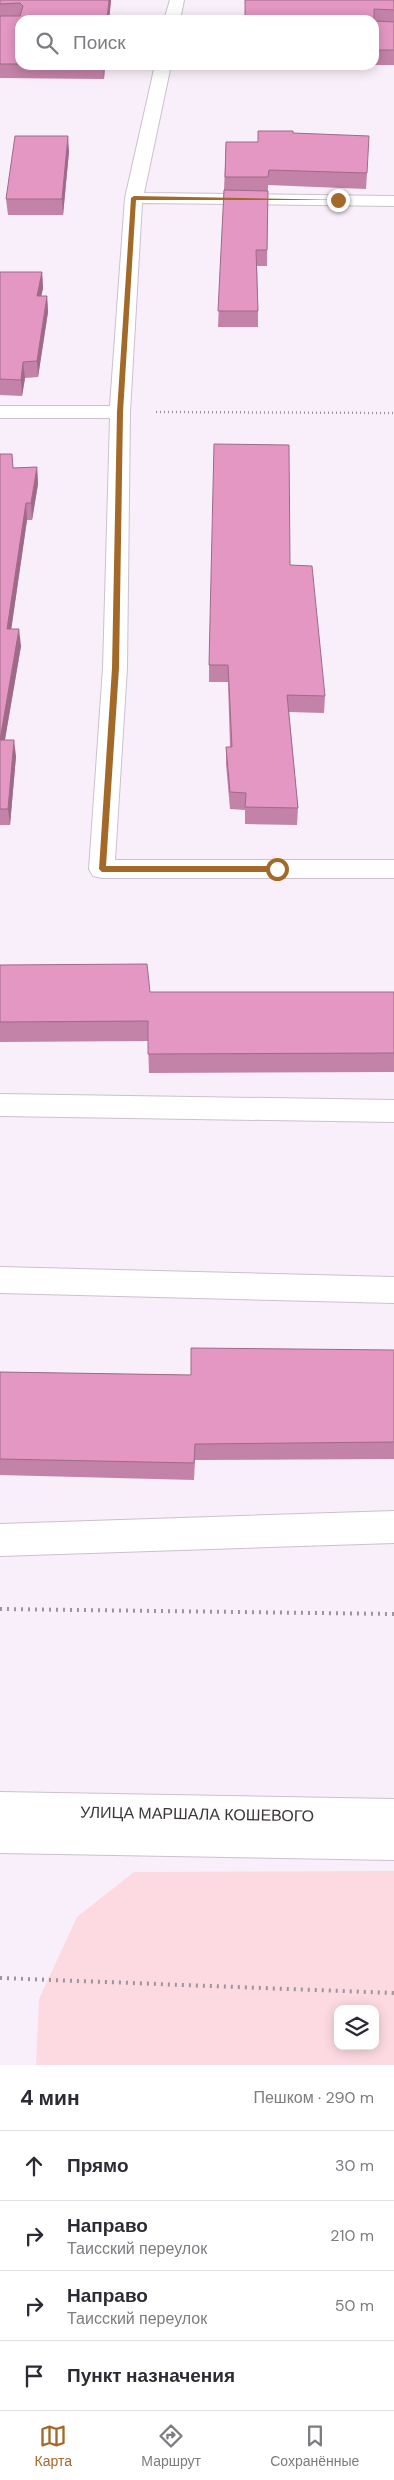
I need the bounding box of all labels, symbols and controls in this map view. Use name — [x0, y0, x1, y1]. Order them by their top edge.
search box — [15, 15, 379, 70]
icon: search — [33, 29, 61, 57]
text: Поиск — [73, 30, 126, 55]
route end — [327, 189, 350, 212]
route start — [266, 858, 289, 881]
street label: УЛИЦА МАРШАЛА КОШЕВОГО — [80, 1801, 314, 1827]
map controls — [334, 2005, 379, 2050]
button: layers — [334, 2005, 379, 2050]
text: 4 мин — [20, 2084, 80, 2112]
text: Пешком · 290 m — [253, 2087, 374, 2108]
icon: ahead — [20, 2152, 48, 2180]
text: Прямо — [67, 2153, 129, 2178]
text: 30 m — [335, 2155, 374, 2176]
text: Направо — [67, 2213, 148, 2238]
icon: right — [20, 2222, 48, 2250]
text: 210 m — [330, 2225, 374, 2246]
text: Таисский переулок — [67, 2238, 207, 2259]
text: Направо — [67, 2283, 148, 2308]
icon: right — [20, 2292, 48, 2320]
text: 50 m — [335, 2295, 374, 2316]
text: Таисский переулок — [67, 2308, 207, 2329]
icon: arrive — [20, 2362, 48, 2390]
text: Пункт назначения — [67, 2363, 235, 2388]
tab: Карта — [35, 2422, 72, 2470]
tab: Маршрут — [141, 2422, 201, 2470]
tab: Сохранённые — [270, 2422, 359, 2470]

